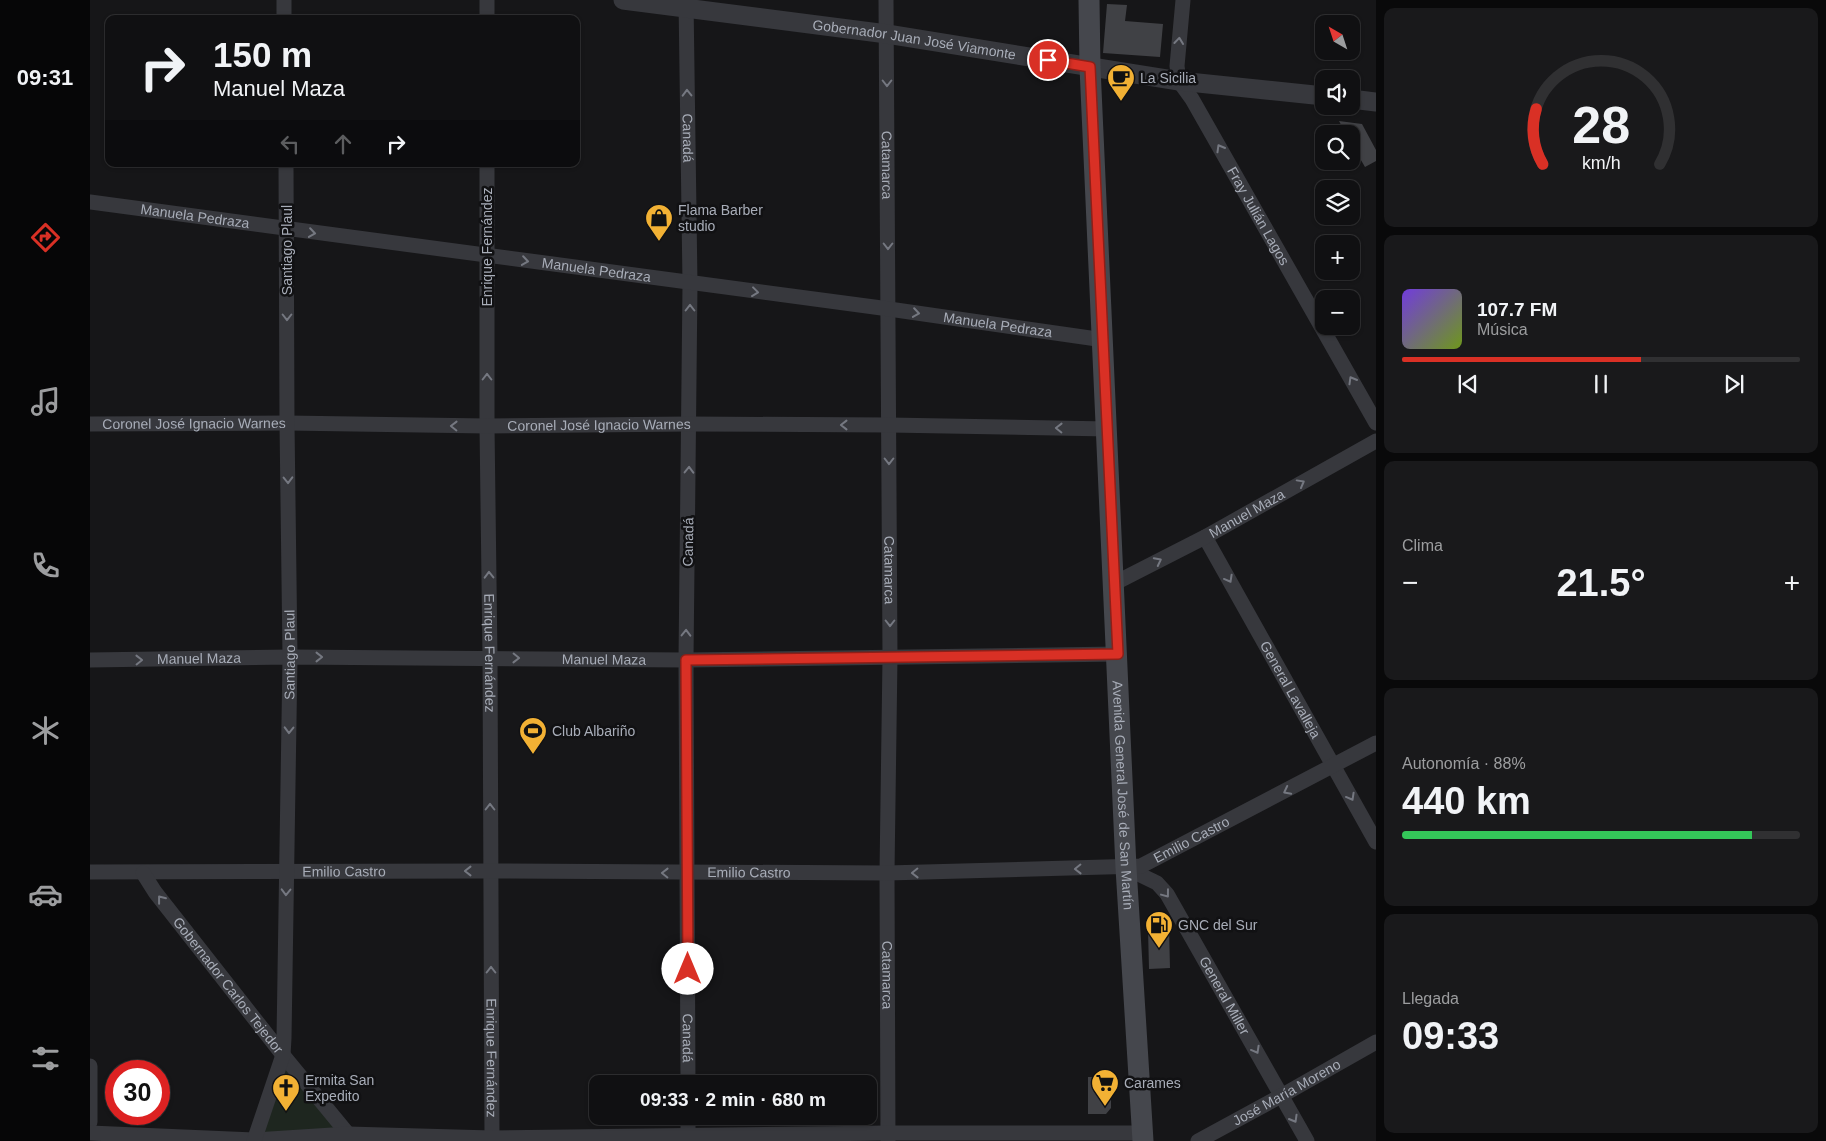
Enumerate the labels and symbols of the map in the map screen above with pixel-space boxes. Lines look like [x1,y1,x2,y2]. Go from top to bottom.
north arrow [1315,15,1360,60]
street label: Gobernador Juan José Viamonte [812,16,1017,63]
one-way arrow [1173,36,1184,44]
pin [1027,39,1069,81]
cafe icon: La Sicilia [1106,63,1136,102]
place label: La Sicilia [1140,70,1196,86]
one-way arrow [882,80,892,87]
one-way arrow [682,88,692,96]
street label: Canadá [680,113,696,163]
street label: Catamarca [879,131,895,200]
one-way arrow [1216,144,1226,153]
street label: Fray Julián Lagos [1224,164,1293,268]
street label: Enrique Fernández [479,187,495,307]
street label: Manuela Pedraza [140,201,251,231]
place label: Flama Barber studio [678,202,763,234]
shop icon: Flama Barber studio [644,203,674,242]
street label: Santiago Plaul [279,205,295,295]
one-way arrow [308,227,316,238]
one-way arrow [883,242,893,250]
one-way arrow [521,255,529,266]
street label: Manuela Pedraza [541,255,652,285]
one-way arrow [752,286,760,297]
one-way arrow [685,303,695,311]
one-way arrow [913,307,921,318]
street label: Manuela Pedraza [942,309,1053,340]
one-way arrow [282,314,292,322]
one-way arrow [482,373,492,381]
one-way arrow [1348,377,1358,386]
street label: Coronel José Ignacio Warnes [102,415,286,432]
street label: Coronel José Ignacio Warnes [507,416,691,434]
one-way arrow [840,420,848,430]
one-way arrow [450,421,458,431]
one-way arrow [1055,423,1063,434]
one-way arrow [884,457,894,465]
one-way arrow [684,466,694,474]
one-way arrow [283,476,293,484]
one-way arrow [1295,479,1304,489]
street label: Manuel Maza [1206,486,1288,541]
street label: Canadá [680,517,696,567]
street label: Catamarca [881,536,898,605]
one-way arrow [1153,556,1162,567]
one-way arrow [484,571,494,578]
one-way arrow [1222,574,1232,583]
street label: Enrique Fernández [481,593,498,713]
street label: Santiago Plaul [281,610,298,700]
one-way arrow [885,620,895,627]
one-way arrow [681,628,692,636]
street label: General Lavalleja [1257,638,1324,741]
street label: Manuel Maza [157,650,241,667]
street label: Manuel Maza [562,651,646,668]
one-way arrow [315,652,323,662]
one-way arrow [512,653,520,664]
one-way arrow [135,654,143,665]
street label: Avenida General José de San Martín [1110,680,1137,910]
sports icon: Club Albariño [518,716,548,755]
place label: Club Albariño [552,723,635,739]
one-way arrow [284,726,294,734]
one-way arrow [1283,785,1292,795]
one-way arrow [1345,792,1355,801]
one-way arrow [485,803,495,811]
street label: Emilio Castro [1151,813,1232,866]
street label: Emilio Castro [302,863,386,879]
street label: Emilio Castro [707,864,791,881]
one-way arrow [1073,864,1081,874]
one-way arrow [463,866,471,876]
one-way arrow [661,868,668,878]
one-way arrow [911,868,918,878]
one-way arrow [1160,888,1169,898]
one-way arrow [281,889,291,897]
one-way arrow [157,896,166,905]
fuel station icon: GNC del Sur [1144,910,1174,949]
street label: Gobernador Carlos Tejedor [170,914,287,1057]
place label: GNC del Sur [1178,917,1258,933]
street label: Catamarca [879,941,896,1009]
position arrow [661,942,713,994]
street label: General Miller [1196,954,1253,1038]
one-way arrow [486,966,496,974]
street label: Enrique Fernández [483,998,500,1118]
street label: Canadá [680,1013,696,1063]
one-way arrow [1249,1045,1259,1054]
street label: José María Moreno [1230,1056,1343,1129]
speed limit sign: 30 [105,1060,170,1125]
supermarket icon: Carames [1090,1068,1120,1107]
place label: Ermita San Expedito [305,1072,374,1104]
church icon: Ermita San Expedito [271,1073,301,1112]
place label: Carames [1124,1075,1181,1091]
one-way arrow [1288,1113,1298,1122]

